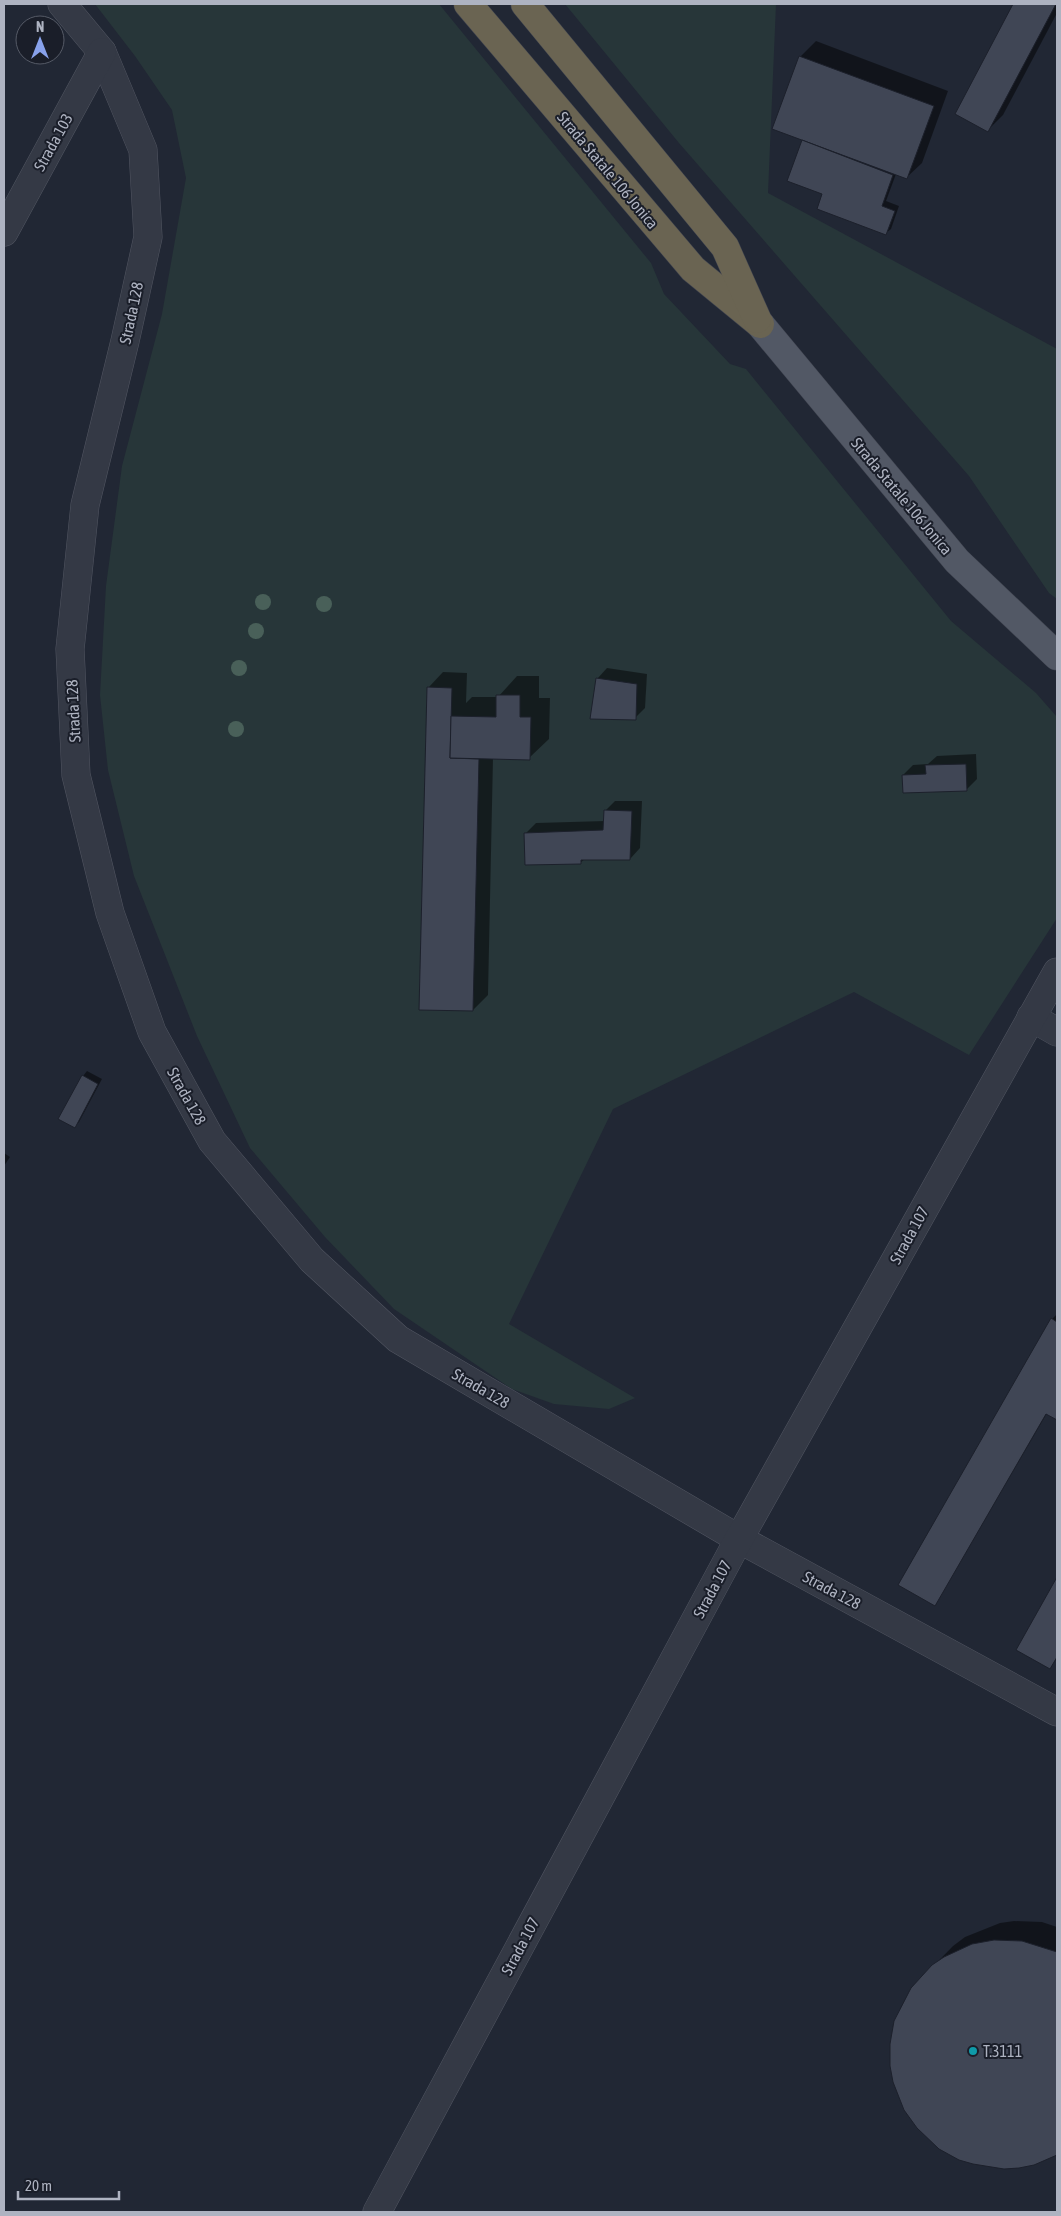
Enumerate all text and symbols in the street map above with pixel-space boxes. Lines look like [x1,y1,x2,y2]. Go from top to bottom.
north arrow [15,15,65,65]
text: N [36,19,44,35]
street label: Strada Statale 106 Jonica [554,108,662,232]
street label: Strada 103 [30,110,76,174]
street label: Strada 128 [116,280,146,346]
street label: Strada Statale 106 Jonica [848,434,956,558]
street label: Strada 128 [62,679,84,743]
street label: Strada 128 [164,1064,210,1128]
street label: Strada 107 [886,1203,932,1267]
street label: Strada 128 [449,1364,513,1412]
street label: Strada 107 [689,1557,735,1621]
street label: Strada 128 [800,1567,864,1613]
street label: Strada 107 [497,1914,543,1978]
place label: T.3111 [983,2042,1022,2060]
marker: T.3111 [967,2045,979,2057]
scale bar [18,2168,119,2200]
text: 20 m [25,2177,52,2194]

